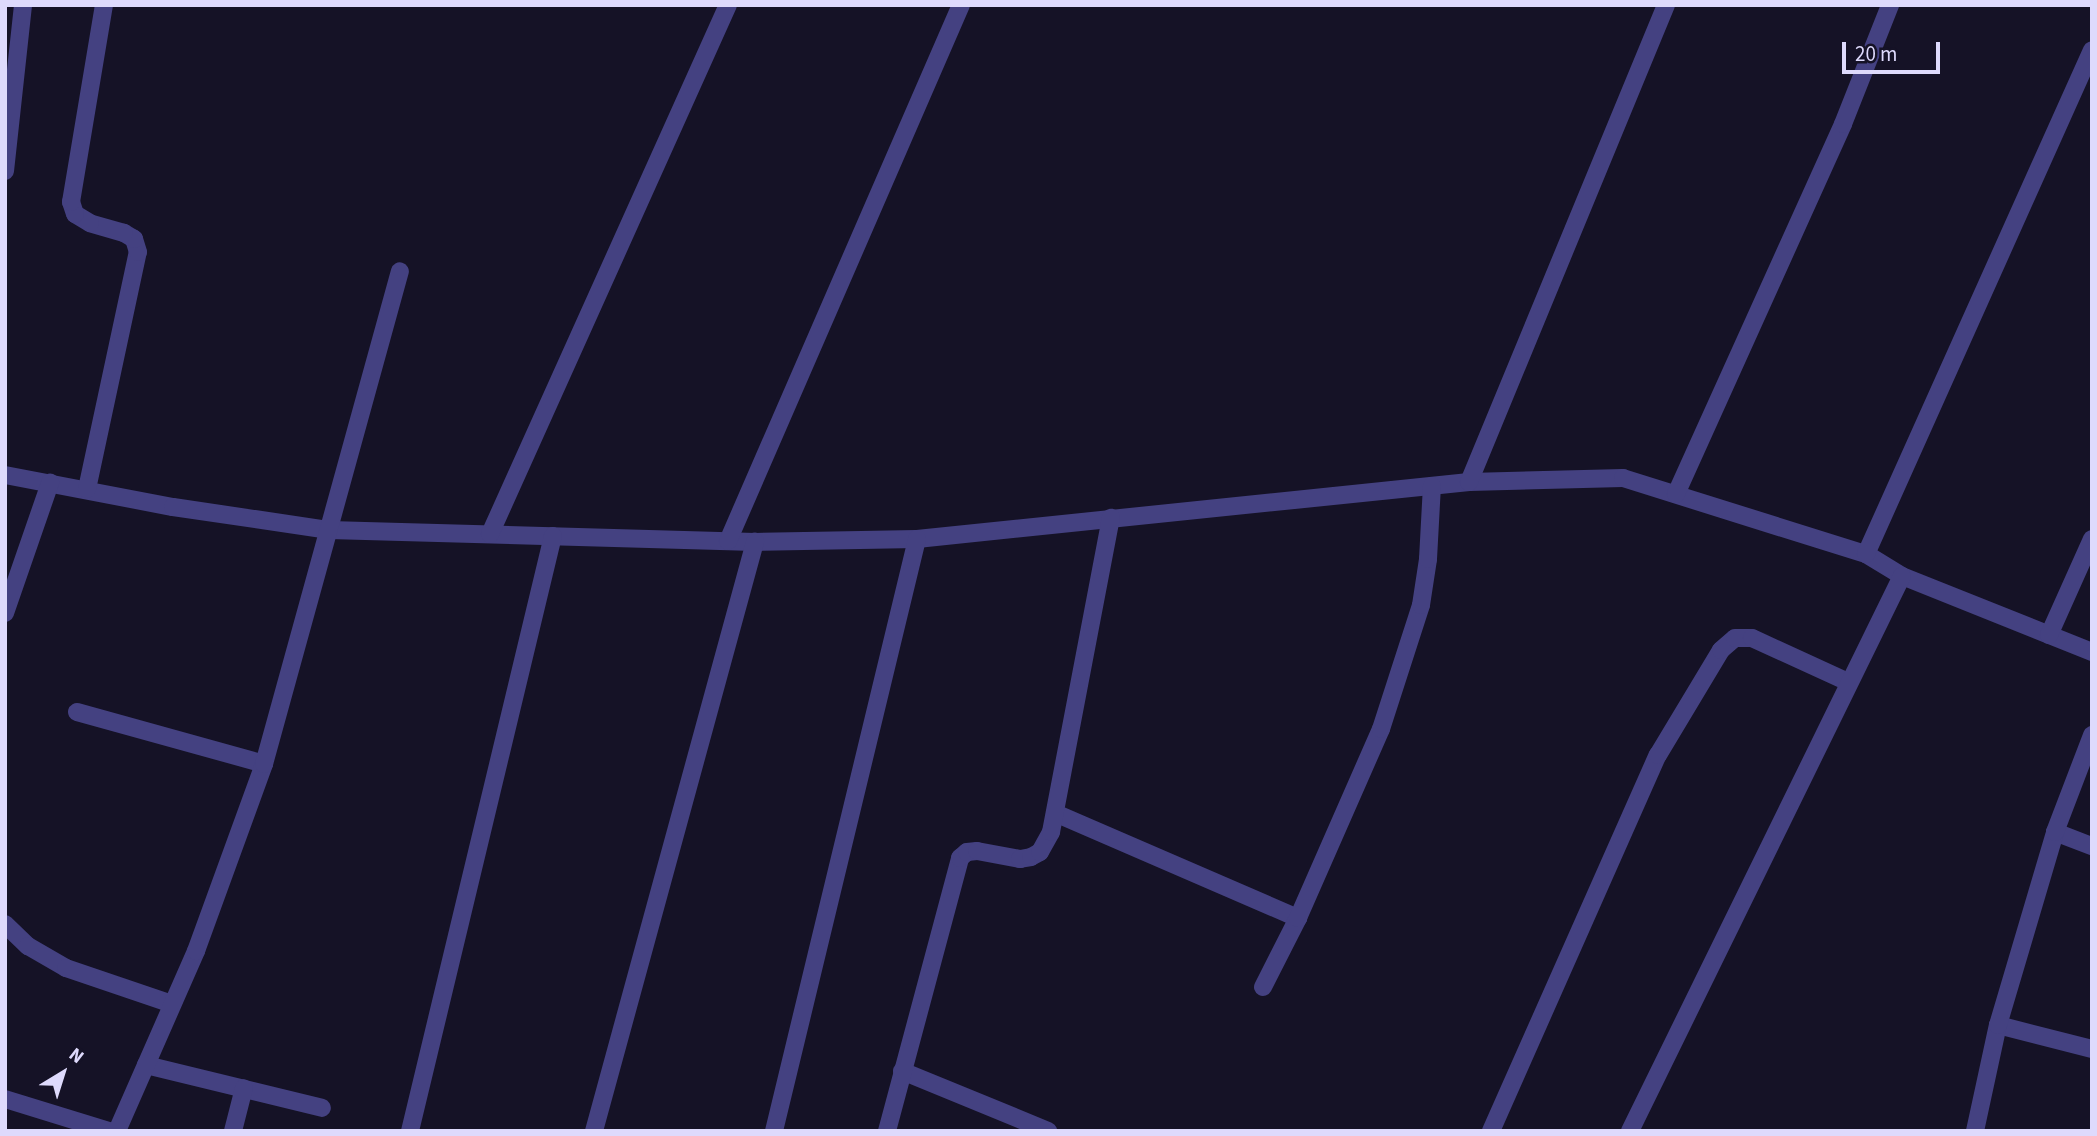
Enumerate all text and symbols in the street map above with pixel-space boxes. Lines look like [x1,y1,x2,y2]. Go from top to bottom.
scale bar [1845,28,1943,72]
text: 20 m [1855,39,1897,69]
north arrow [28,1038,98,1108]
text: N [63,1042,90,1071]

